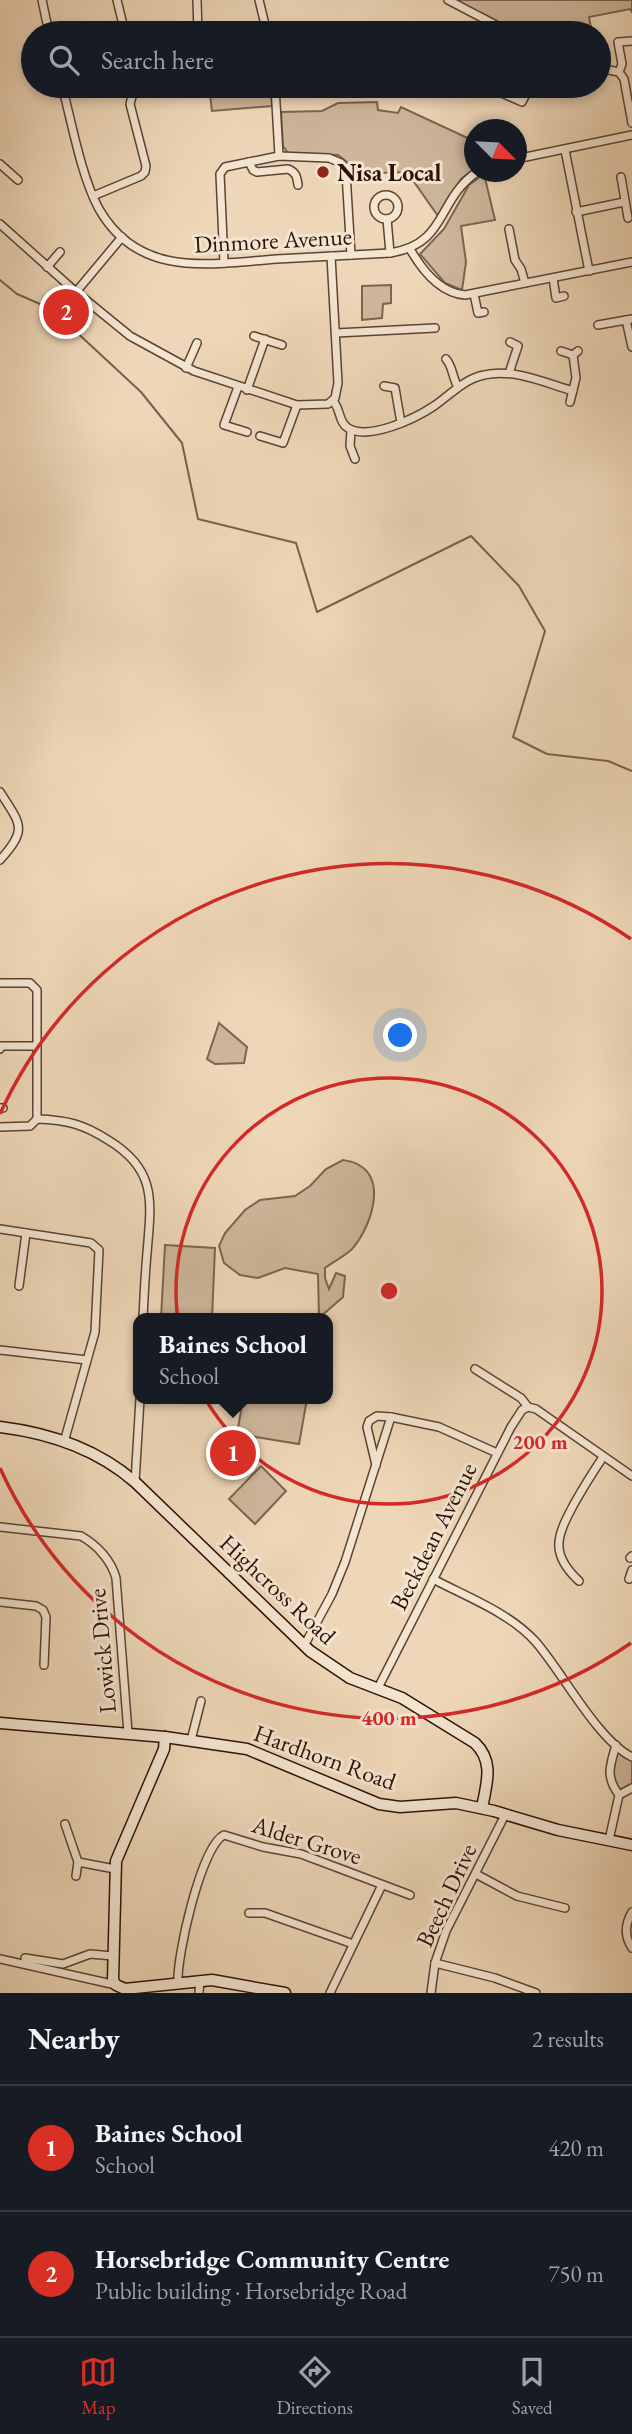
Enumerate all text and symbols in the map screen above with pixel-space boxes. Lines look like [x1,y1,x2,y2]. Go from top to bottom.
search box [21,21,611,98]
icon: search [45,41,83,79]
text: Search here [101,43,214,77]
north arrow [464,119,527,182]
place label: Nisa Local [337,157,441,188]
marker: Nisa Local [315,164,331,180]
street label: Dinmore Avenue [193,220,353,260]
pin: 2 [43,286,89,338]
your location [383,1018,417,1052]
centre of rings [377,1279,401,1303]
popup [133,1313,333,1404]
text: Baines School [159,1327,307,1361]
text: School [159,1361,219,1391]
pin: 1 [210,1427,256,1479]
text: 200 m [512,1428,568,1455]
street label: Beckdean Avenue [382,1457,484,1615]
street label: Highcross Road [213,1527,343,1651]
street label: Lowick Drive [81,1587,123,1715]
text: 400 m [361,1704,417,1731]
street label: Hardhorn Road [250,1717,401,1797]
street label: Alder Grove [247,1808,366,1871]
street label: Beech Drive [409,1838,483,1952]
text: Nearby [28,2019,120,2058]
text: 2 results [532,2024,604,2054]
text: Baines School [95,2116,243,2150]
text: 1 [45,2133,57,2163]
text: 420 m [548,2133,604,2163]
text: School [95,2150,155,2180]
text: Horsebridge Community Centre [95,2242,449,2276]
text: 2 [45,2259,57,2289]
text: 750 m [548,2259,604,2289]
text: Public building · Horsebridge Road [95,2276,407,2306]
tab: Map [79,2353,117,2420]
tab: Directions [276,2353,353,2420]
tab: Saved [512,2353,553,2420]

